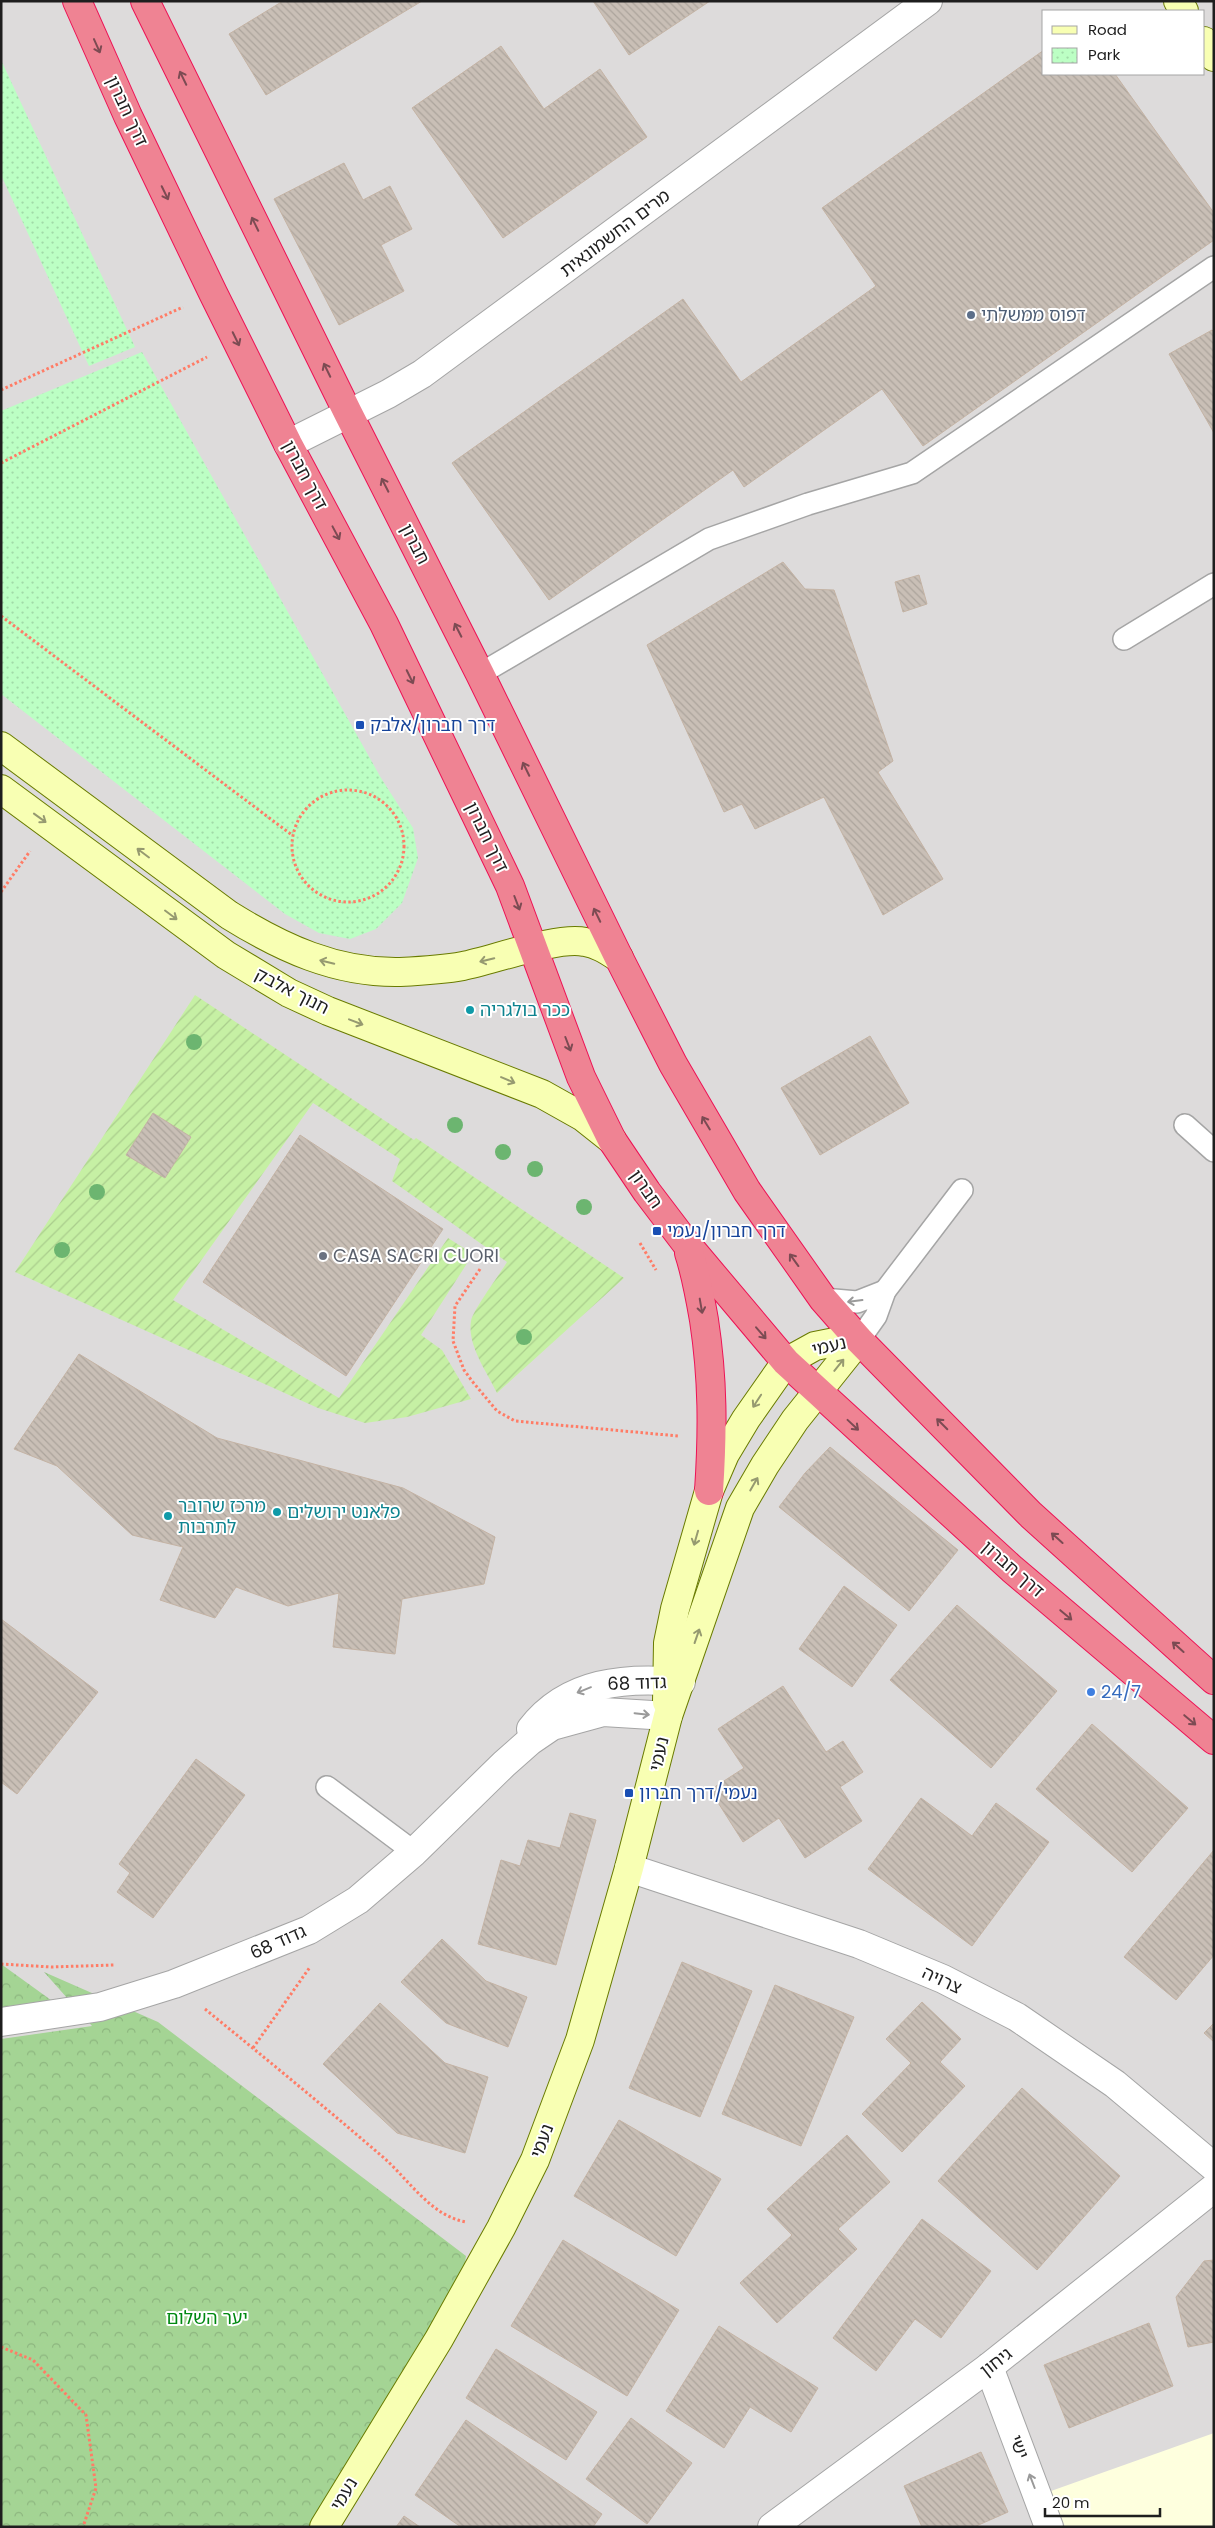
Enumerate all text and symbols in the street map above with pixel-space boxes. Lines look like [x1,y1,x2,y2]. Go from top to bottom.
legend [1042,10,1205,75]
text: Road [1088,19,1127,40]
one-way arrow [92,38,102,53]
text: Park [1088,44,1120,65]
street label: דרך חברון [100,71,155,150]
one-way arrow [178,71,188,86]
street label: מרים החשמונאית [554,183,675,282]
one-way arrow [161,185,170,200]
one-way arrow [250,217,259,232]
place label: דפוס ממשלתי [981,302,1086,327]
marker: דפוס ממשלתי [965,309,977,321]
one-way arrow [232,331,241,346]
one-way arrow [322,363,331,378]
street label: דרך חברון [277,436,334,514]
one-way arrow [380,478,390,493]
street label: חברון [395,519,436,568]
one-way arrow [331,525,341,540]
one-way arrow [453,623,463,638]
one-way arrow [406,669,415,684]
place label: דרך חברון/אלבק [370,712,496,737]
marker: דרך חברון/אלבק [354,719,366,731]
one-way arrow [521,761,531,776]
street label: דרך חברון [460,797,515,876]
one-way arrow [33,813,47,823]
one-way arrow [137,847,150,858]
one-way arrow [513,895,522,910]
one-way arrow [592,907,602,922]
one-way arrow [164,909,177,920]
one-way arrow [480,956,496,965]
one-way arrow [319,957,335,966]
street label: חנוך אלבק [251,961,334,1020]
place label: ככר בולגריה [480,997,570,1022]
marker: ככר בולגריה [464,1004,476,1016]
one-way arrow [348,1017,363,1027]
one-way arrow [564,1035,573,1051]
one-way arrow [500,1076,515,1085]
one-way arrow [701,1117,711,1131]
street label: חברון [624,1164,669,1213]
place label: דרך חברון/נעמי [667,1218,786,1243]
marker: דרך חברון/נעמי [651,1225,663,1237]
place label: CASA SACRI CUORI [333,1243,499,1268]
marker: CASA SACRI CUORI [317,1250,329,1262]
one-way arrow [789,1253,799,1267]
one-way arrow [847,1296,863,1306]
one-way arrow [697,1298,707,1314]
one-way arrow [755,1327,767,1340]
street label: נעמי [809,1329,849,1362]
one-way arrow [833,1359,844,1372]
one-way arrow [752,1394,762,1408]
one-way arrow [936,1418,948,1430]
one-way arrow [847,1419,860,1431]
one-way arrow [749,1477,759,1492]
place label: מרכז שרובר לתרבות [178,1493,266,1539]
place label: פלאנט ירושלים [287,1499,401,1524]
marker: פלאנט ירושלים [271,1506,283,1518]
marker: מרכז שרובר לתרבות [162,1510,174,1522]
one-way arrow [690,1530,700,1546]
one-way arrow [1051,1532,1064,1544]
street label: דרך חברון [977,1534,1050,1603]
one-way arrow [1059,1609,1072,1620]
one-way arrow [693,1629,702,1644]
one-way arrow [1171,1641,1184,1653]
street label: גדוד 68 [607,1669,667,1696]
place label: 24/7 [1101,1679,1141,1704]
one-way arrow [576,1686,592,1695]
marker: 24/7 [1085,1686,1097,1698]
one-way arrow [633,1709,649,1718]
one-way arrow [1183,1714,1196,1725]
street label: נעמי [642,1734,675,1774]
place label: נעמי/דרך חברון [639,1780,758,1805]
marker: נעמי/דרך חברון [623,1787,635,1799]
street label: גדוד 68 [246,1918,310,1965]
street label: צרויה [918,1960,966,2000]
street label: נעמי [524,2120,559,2161]
park label: יער השלום [166,2305,248,2330]
street label: גיחון [974,2341,1017,2382]
street label: ישי [1004,2431,1035,2462]
street label: נעמי [324,2472,363,2515]
one-way arrow [1027,2474,1036,2489]
scale bar [1045,2486,1160,2518]
text: 20 m [1052,2492,1090,2513]

